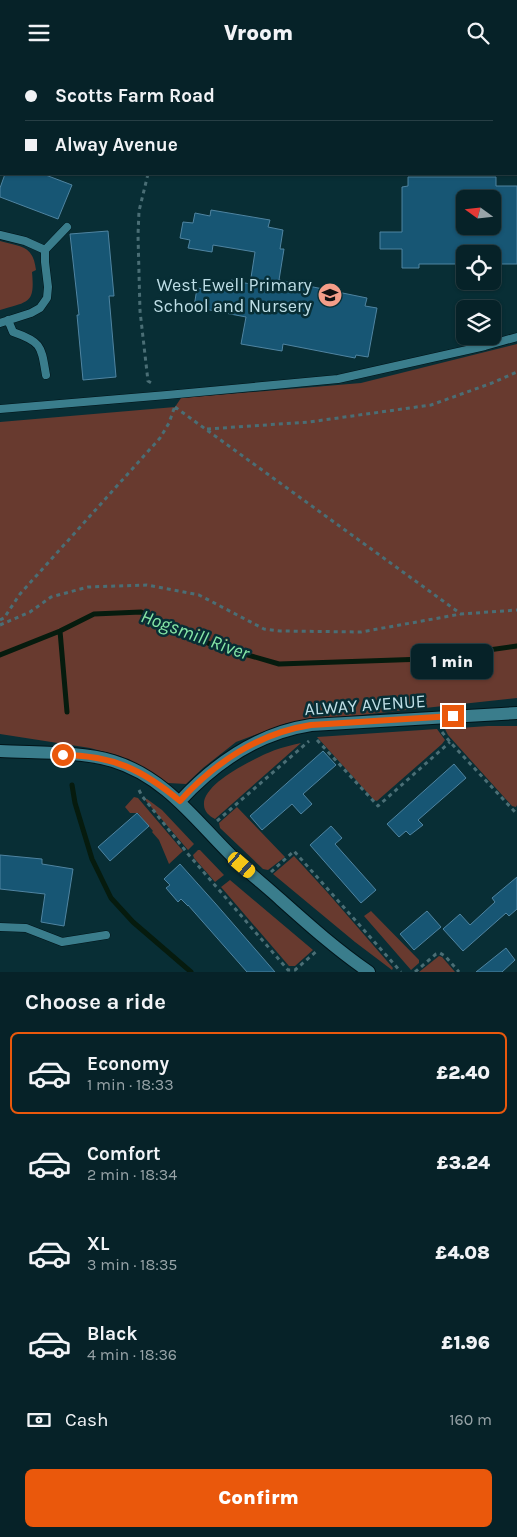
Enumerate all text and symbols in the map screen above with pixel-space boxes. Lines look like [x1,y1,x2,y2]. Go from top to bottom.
icon: menu [25,19,53,47]
icon: search [464,19,492,47]
text: Vroom [224,20,293,46]
text: Scotts Farm Road [55,85,215,107]
text: Alway Avenue [55,134,178,156]
north arrow [456,190,501,235]
map controls [456,190,501,345]
button: locate [456,245,501,290]
place label: West Ewell Primary School and Nursery [153,274,313,317]
school or university icon: West Ewell Primary School and Nursery [317,282,343,308]
button: layers [456,300,501,345]
water label: Hogsmill River [138,605,254,665]
callout: 1 min [412,643,494,679]
text: 1 min [431,652,473,671]
street label: ALWAY AVENUE [303,690,427,720]
route end [442,705,464,727]
route start [52,744,74,766]
car [225,849,258,881]
text: Choose a ride [25,989,166,1015]
icon: car [27,1051,72,1096]
text: Economy [87,1053,169,1075]
text: £2.40 [436,1062,490,1084]
text: 1 min · 18:33 [87,1075,174,1094]
icon: car [27,1141,72,1186]
text: Comfort [87,1143,161,1165]
text: £3.24 [437,1152,490,1174]
text: 2 min · 18:34 [87,1165,177,1184]
icon: car [27,1231,72,1276]
text: XL [87,1233,109,1255]
text: £4.08 [435,1242,490,1264]
text: 3 min · 18:35 [87,1255,177,1274]
icon: car [27,1321,72,1366]
text: Black [87,1323,138,1345]
text: £1.96 [441,1332,490,1354]
text: 4 min · 18:36 [87,1345,177,1364]
icon: cash [25,1406,53,1434]
text: Cash [65,1409,109,1431]
text: 160 m [449,1410,492,1429]
button: Confirm [25,1469,492,1527]

